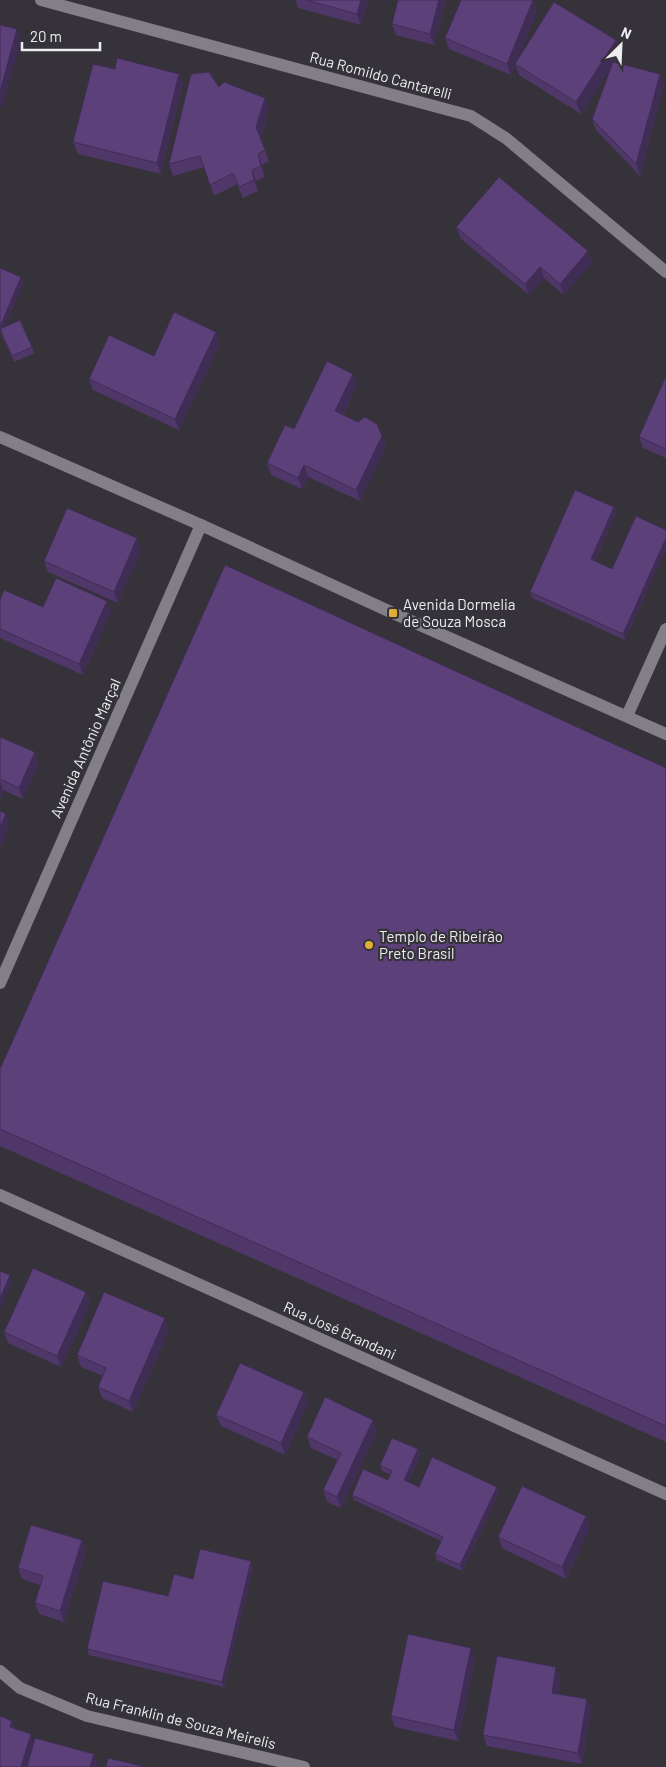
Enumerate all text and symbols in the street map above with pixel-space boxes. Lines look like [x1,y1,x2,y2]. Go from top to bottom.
scale bar [22,20,100,52]
north arrow [596,20,646,70]
text: N [619,23,634,42]
text: 20 m [30,27,62,45]
street label: Rua Romildo Cantarelli [308,47,454,103]
place label: Avenida Dormelia de Souza Mosca [403,595,515,630]
marker: Avenida Dormelia de Souza Mosca [387,607,399,619]
street label: Avenida Antônio Marçal [46,676,124,820]
place label: Templo de Ribeirão Preto Brasil [379,927,503,962]
marker: Templo de Ribeirão Preto Brasil [363,939,375,951]
street label: Rua José Brandani [281,1297,399,1363]
street label: Rua Franklin de Souza Meirelis [84,1688,278,1752]

